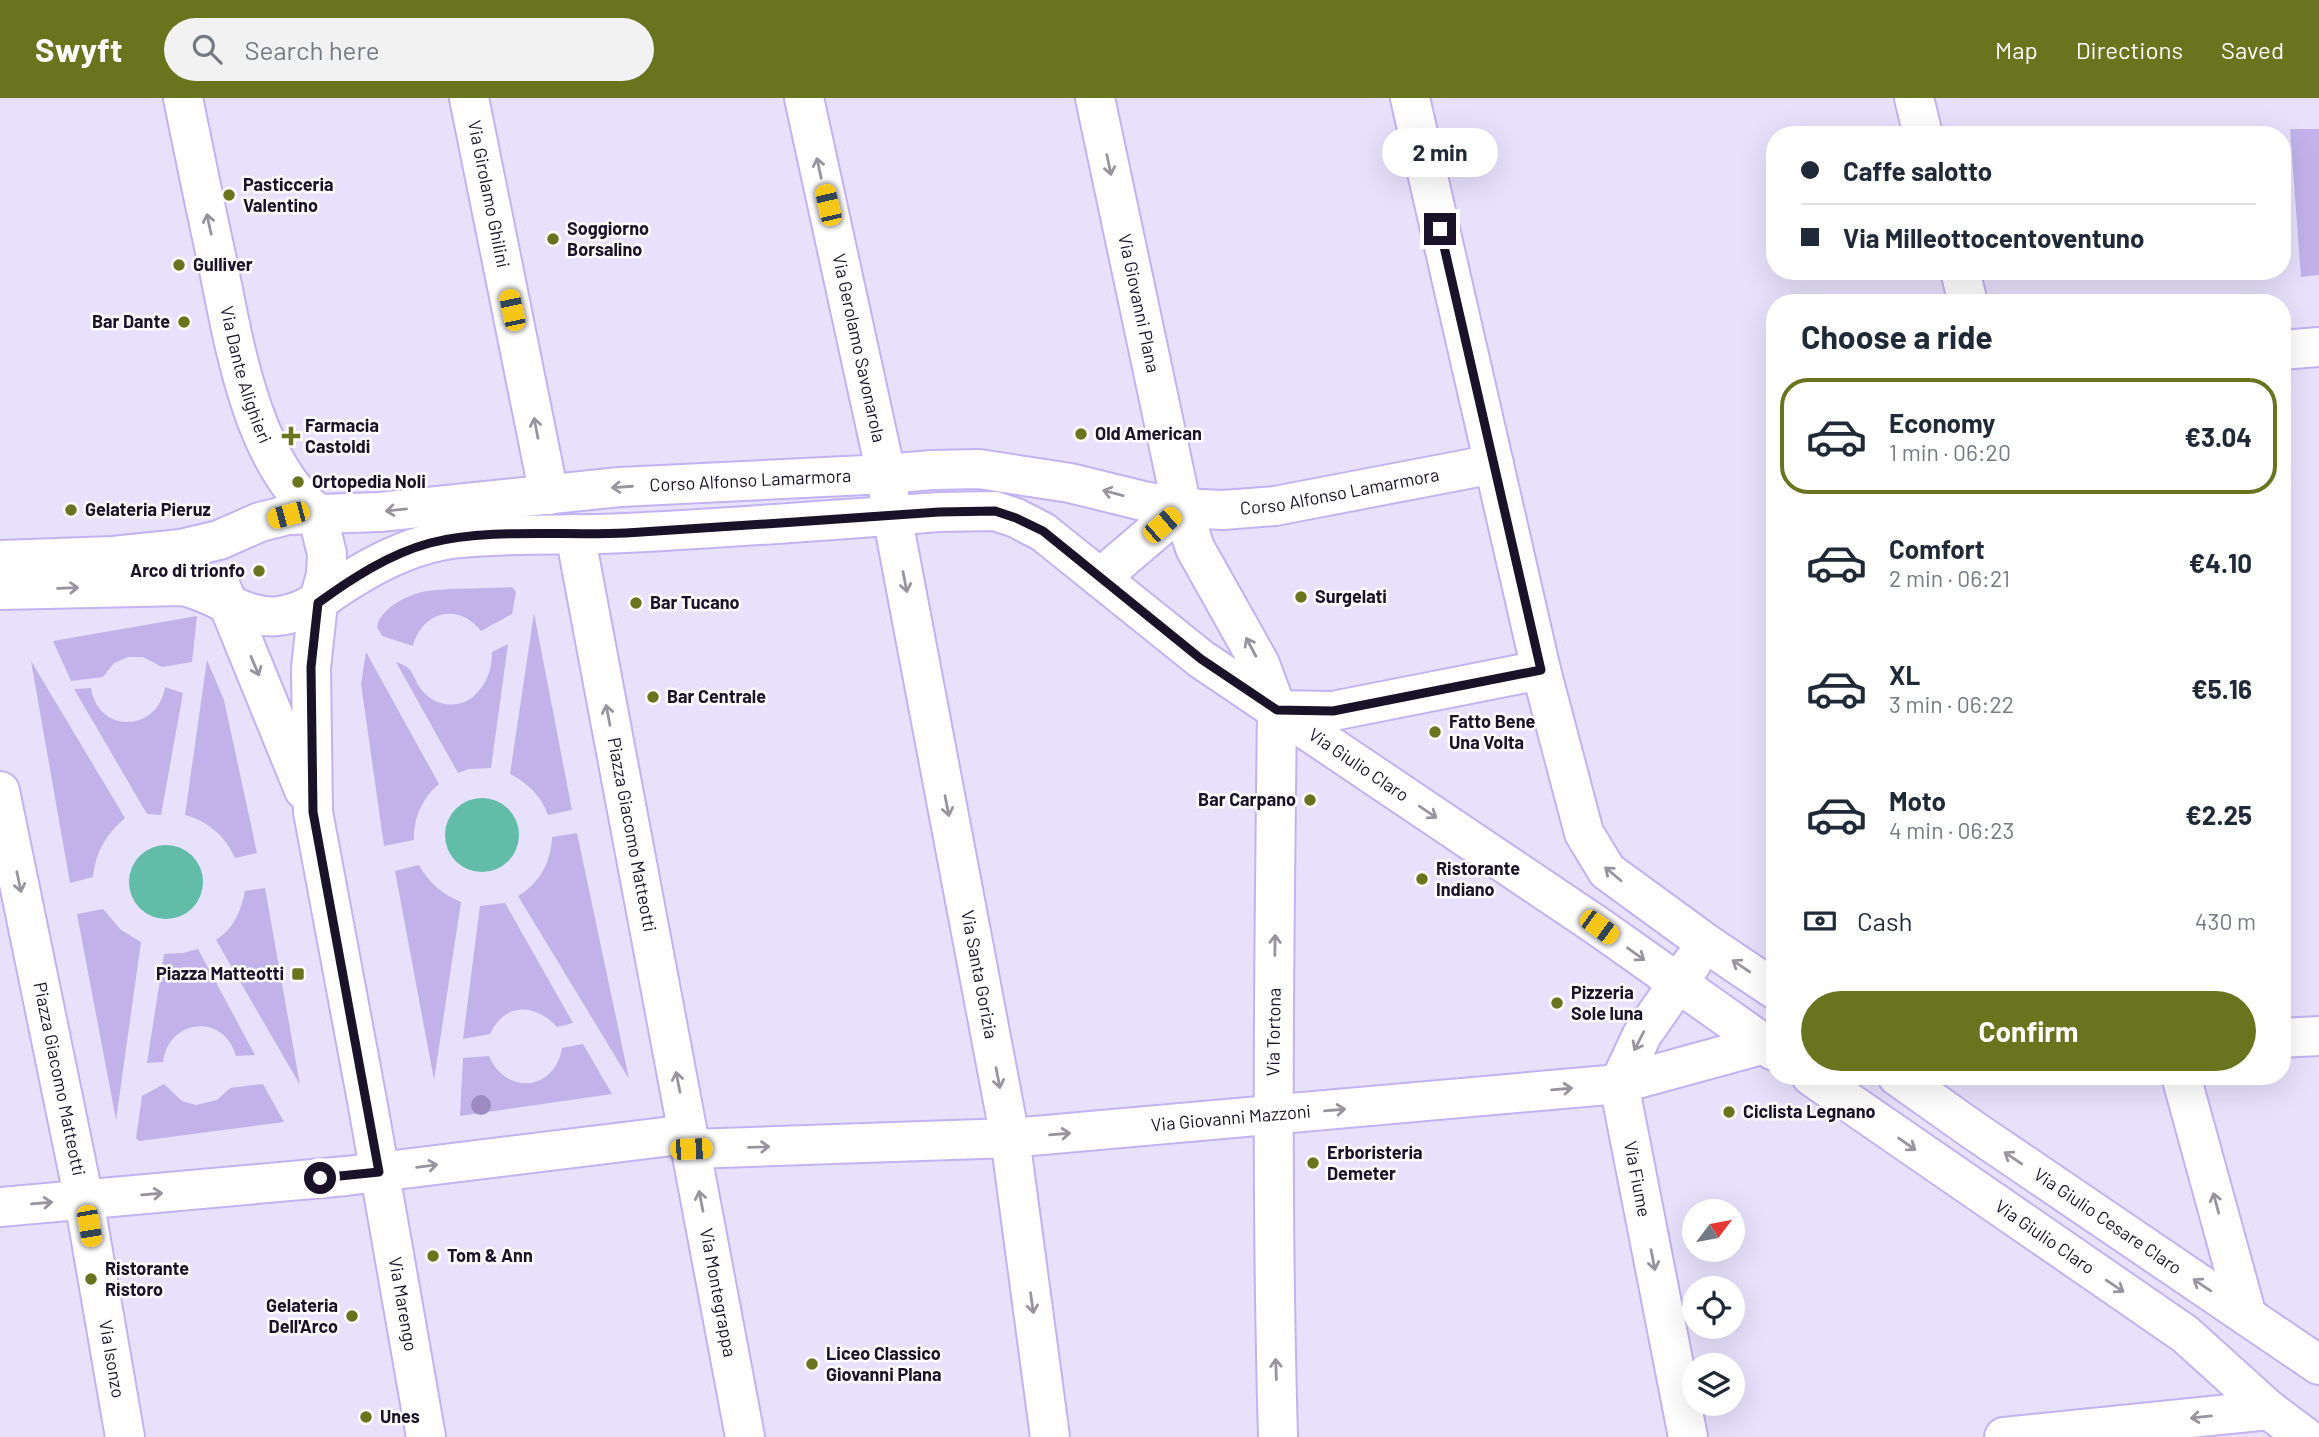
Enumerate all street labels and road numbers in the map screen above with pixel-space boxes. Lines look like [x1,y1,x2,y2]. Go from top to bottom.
street label: Via Girolamo Ghilini [464,118,515,269]
street label: Via Giovanni Plana [1114,232,1165,375]
street label: Via Gerolamo Savonarola [828,251,891,444]
street label: Via Dante Alighieri [216,304,277,447]
street label: Corso Alfonso Lamarmora [1239,463,1441,519]
street label: Corso Alfonso Lamarmora [649,464,852,496]
street label: Via Giulio Claro [1305,723,1413,806]
street label: Piazza Giacomo Matteotti [604,736,662,934]
street label: Via Santa Gorizia [957,908,1003,1041]
street label: Piazza Giacomo Matteotti [29,980,91,1178]
street label: Via Tortona [1261,988,1285,1076]
street label: Via Giovanni Mazzoni [1150,1099,1312,1135]
street label: Via Fiume [1620,1139,1656,1219]
street label: Via Giulio Cesare Claro [2030,1163,2186,1279]
street label: Via Giulio Claro [1991,1194,2099,1278]
street label: Via Montegrappa [696,1226,742,1359]
street label: Via Marengo [385,1255,423,1353]
street label: Via Isonzo [95,1318,130,1400]

